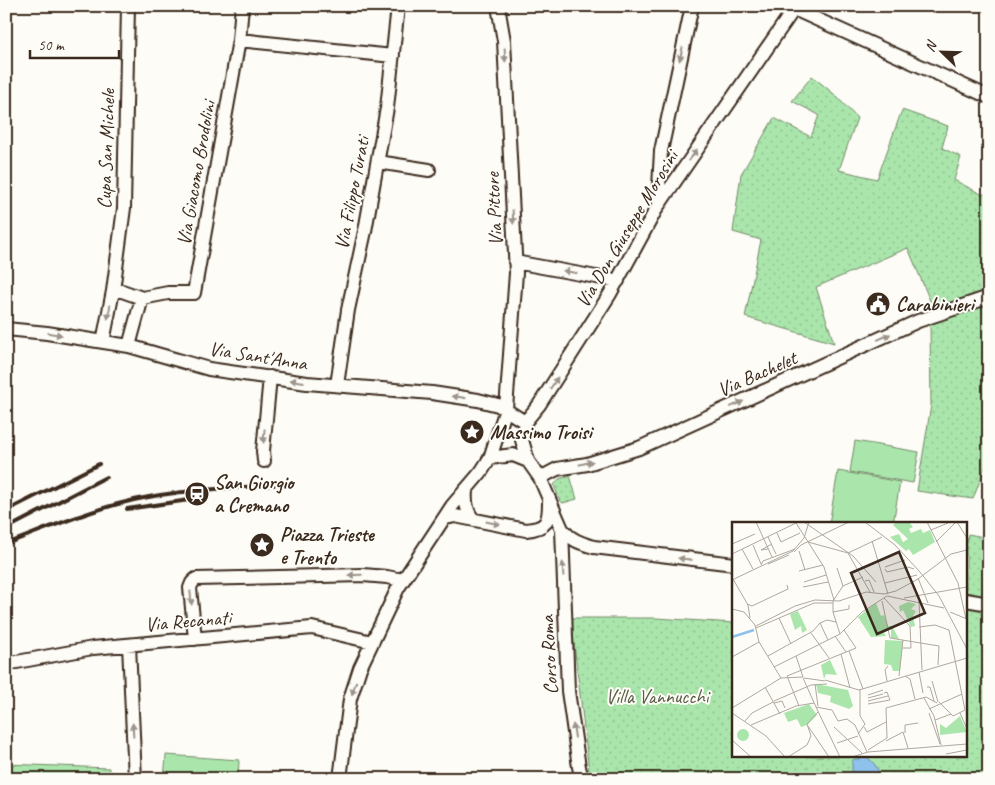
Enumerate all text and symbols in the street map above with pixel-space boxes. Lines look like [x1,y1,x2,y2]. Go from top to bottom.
scale bar [30,28,119,60]
north arrow [918,28,968,78]
text: 50 m [38,36,65,55]
text: N [921,38,941,54]
one-way arrow [677,46,685,61]
one-way arrow [501,47,509,63]
street label: Cupa San Michele [91,87,121,209]
street label: Via Giacomo Brodolini [171,96,221,247]
street label: Via Filippo Turati [329,132,376,252]
street label: Via Don Giuseppe Morosini [570,144,685,312]
one-way arrow [688,148,698,162]
street label: Via Pittore [480,170,508,246]
one-way arrow [510,209,518,225]
one-way arrow [562,268,578,276]
public building icon: Carabinieri [865,291,891,317]
place label: Carabinieri [896,292,977,317]
one-way arrow [104,304,112,320]
one-way arrow [47,331,63,339]
one-way arrow [877,332,892,341]
street label: Via Sant'Anna [207,336,310,376]
street label: Via Bachelet [714,345,803,403]
one-way arrow [549,376,558,389]
one-way arrow [289,377,305,385]
one-way arrow [450,393,466,401]
one-way arrow [730,400,744,408]
place icon: Massimo Troisi [459,419,485,445]
place label: Massimo Troisi [490,420,595,445]
one-way arrow [260,429,268,445]
one-way arrow [578,459,593,467]
place label: San Giorgio a Cremano [214,470,295,518]
station icon: San Giorgio a Cremano [184,481,210,507]
one-way arrow [486,519,501,527]
place label: Piazza Trieste e Trento [280,522,375,570]
inset map [732,522,968,758]
place icon: Piazza Trieste e Trento [249,532,275,558]
one-way arrow [677,555,693,563]
one-way arrow [558,560,566,576]
one-way arrow [346,572,362,580]
one-way arrow [187,590,195,606]
street label: Via Recanati [144,605,234,637]
street label: Corso Roma [534,613,564,695]
one-way arrow [350,680,357,695]
park label: Villa Vannucchi [605,684,711,709]
one-way arrow [129,722,137,738]
one-way arrow [570,722,578,738]

